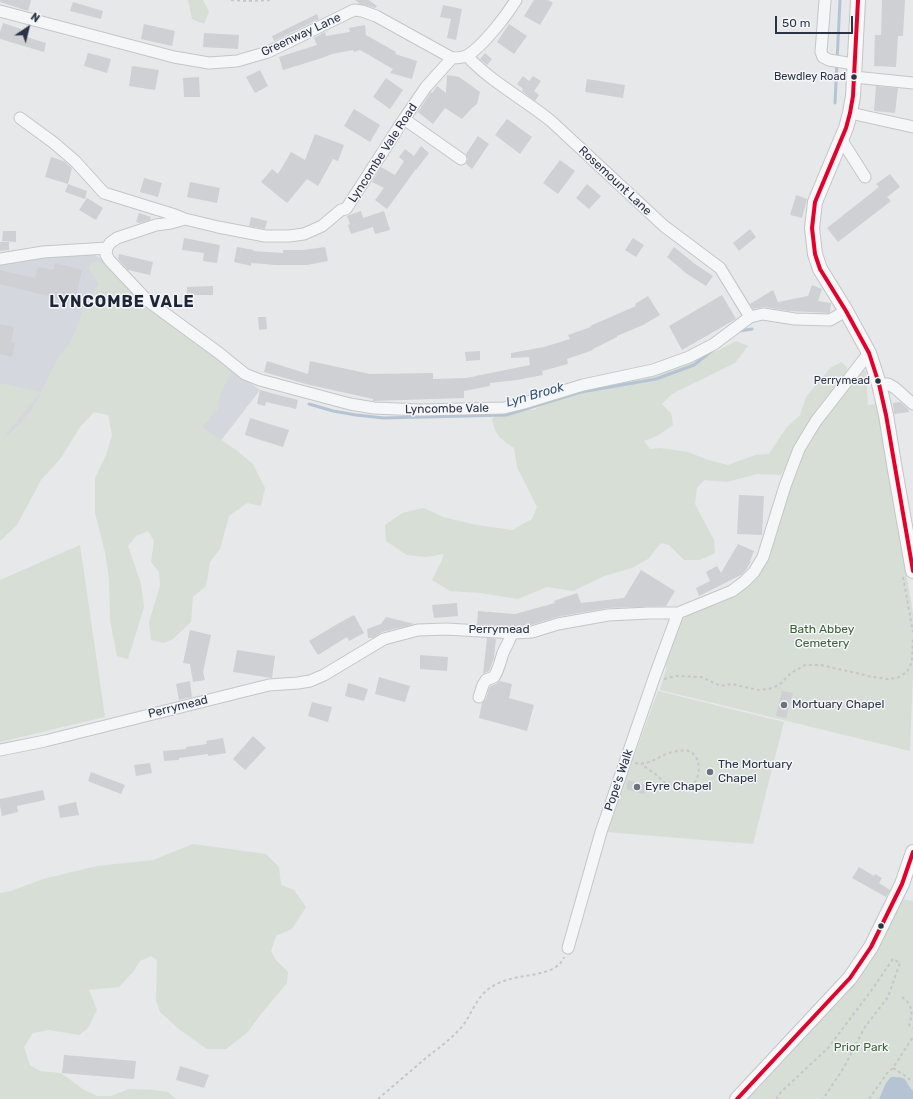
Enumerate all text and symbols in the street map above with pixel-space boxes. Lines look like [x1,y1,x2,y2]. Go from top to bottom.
north arrow [8,8,48,48]
scale bar [777,8,855,34]
text: N [28,10,42,25]
street label: Greenway Lane [259,10,343,60]
text: 50 m [782,16,810,30]
place label: Bewdley Road [774,70,846,84]
marker: Bewdley Road [849,72,859,82]
street label: Lyncombe Vale Road [346,101,420,205]
street label: Rosemount Lane [576,144,654,218]
district label: LYNCOMBE VALE [49,292,195,312]
place label: Perrymead [814,374,870,388]
marker: Perrymead [873,376,883,386]
water label: Lyn Brook [504,379,566,411]
street label: Lyncombe Vale [405,401,489,417]
street label: Perrymead [468,623,530,637]
park label: Bath Abbey Cemetery [790,623,854,651]
street label: Perrymead [147,693,209,721]
place label: Mortuary Chapel [792,698,884,712]
marker: Mortuary Chapel [779,700,789,710]
street label: Pope's Walk [602,747,636,813]
place label: The Mortuary Chapel [718,758,792,786]
marker: The Mortuary Chapel [705,767,715,777]
place label: Eyre Chapel [645,780,712,794]
marker: Eyre Chapel [632,782,642,792]
unlabelled marker [876,921,886,931]
park label: Prior Park [834,1041,888,1055]

